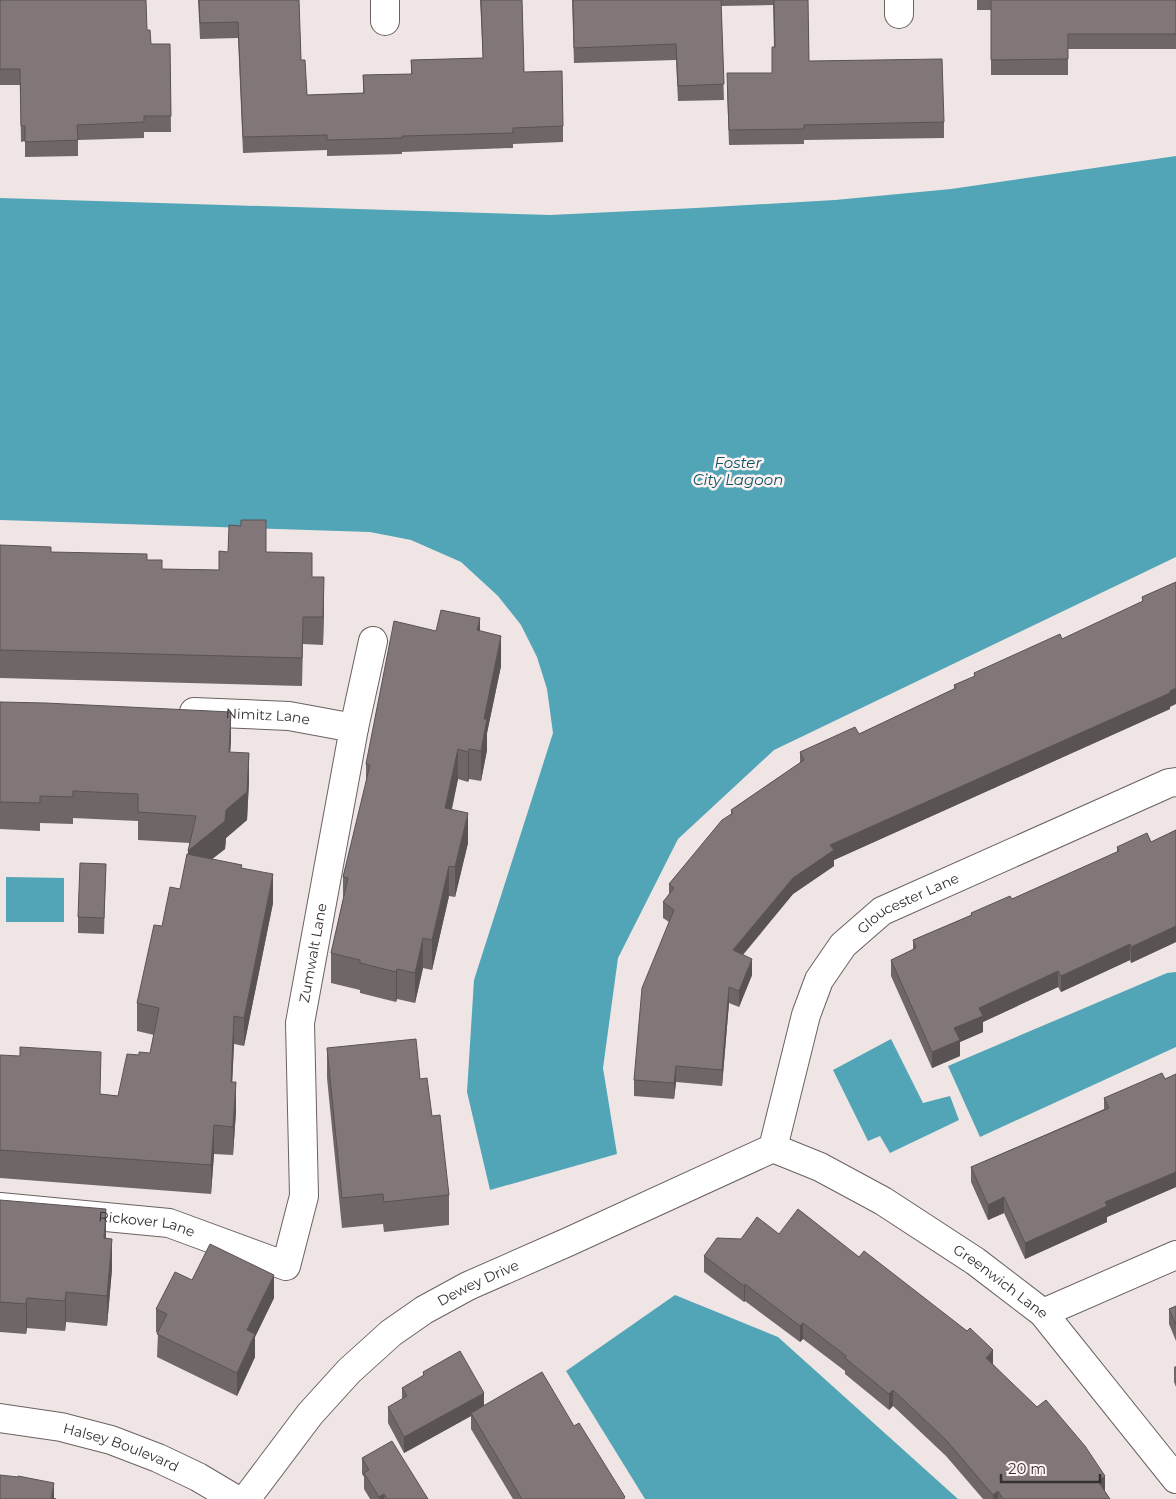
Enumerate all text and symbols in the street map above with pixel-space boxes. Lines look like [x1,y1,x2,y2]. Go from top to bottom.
water label: Foster City Lagoon [693,453,783,489]
street label: Nimitz Lane [225,704,312,729]
street label: Gloucester Lane [853,869,962,938]
street label: Zumwalt Lane [295,902,331,1004]
street label: Rickover Lane [98,1207,198,1241]
street label: Greenwich Lane [950,1240,1053,1322]
street label: Dewey Drive [434,1256,522,1310]
street label: Halsey Boulevard [61,1419,182,1476]
scale bar [1001,1452,1100,1484]
text: 20 m [1008,1459,1046,1478]

